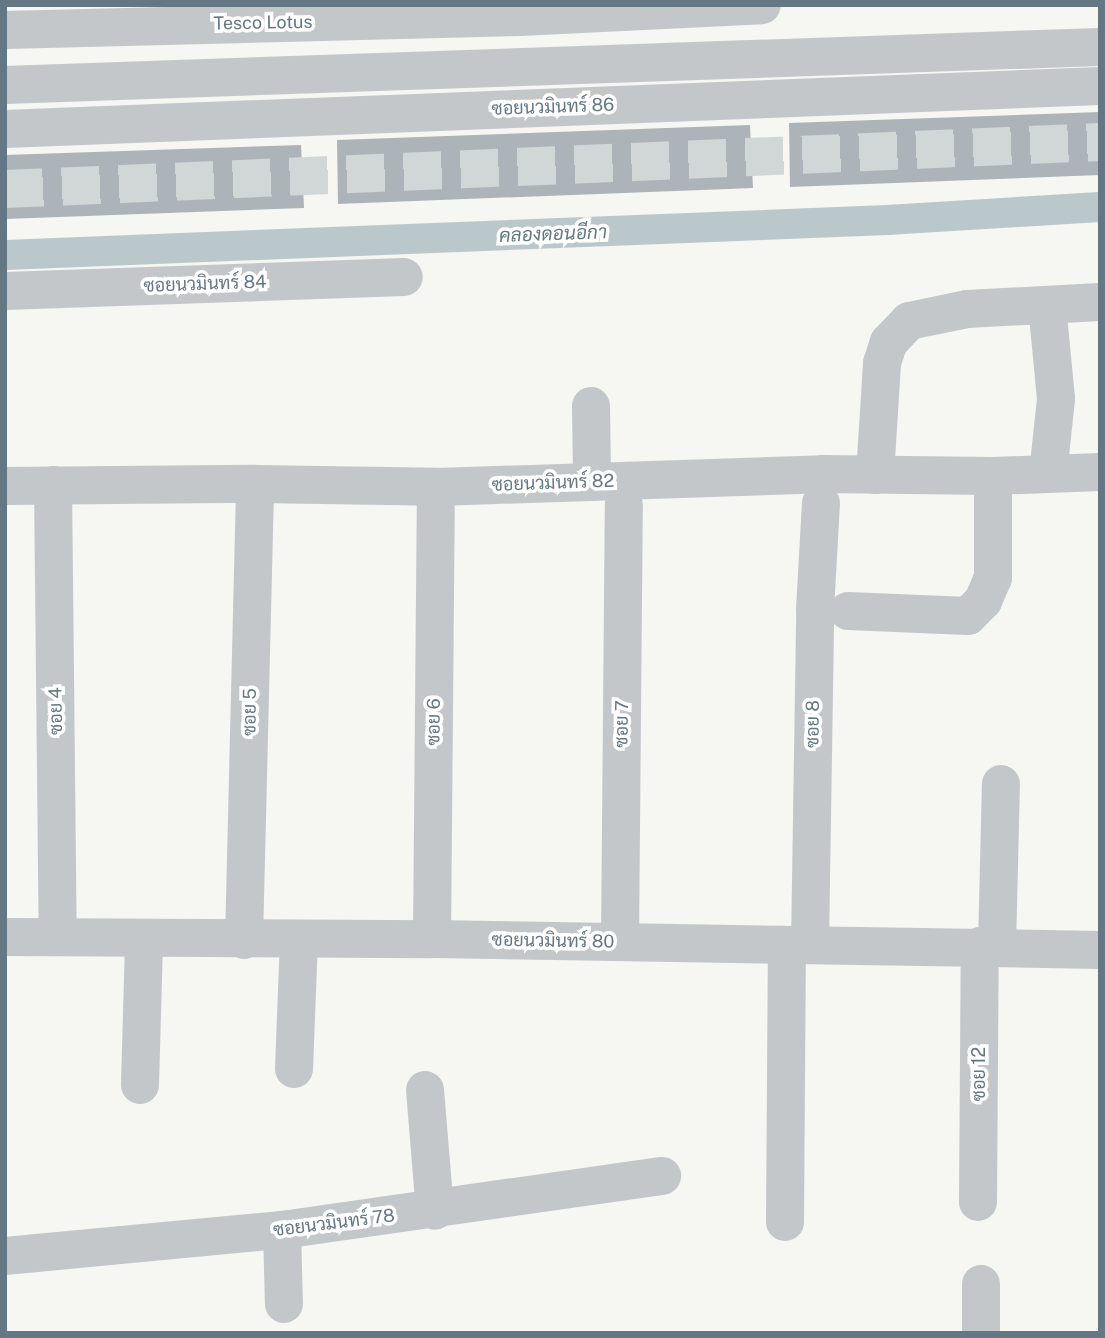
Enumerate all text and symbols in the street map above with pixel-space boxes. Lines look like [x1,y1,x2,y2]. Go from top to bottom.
street label: Tesco Lotus [213,11,313,35]
street label: ซอยนวมินทร์ 86 [491,94,615,120]
water label: คลองดอนอีกา [499,221,607,247]
street label: ซอยนวมินทร์ 84 [143,271,267,297]
street label: ซอยนวมินทร์ 82 [491,470,615,496]
street label: ซอย 4 [45,687,67,735]
street label: ซอย 5 [239,688,261,736]
street label: ซอย 6 [423,698,445,746]
street label: ซอย 7 [611,700,633,748]
street label: ซอย 8 [802,700,824,748]
street label: ซอยนวมินทร์ 80 [492,929,614,953]
street label: ซอย 12 [968,1047,990,1101]
street label: ซอยนวมินทร์ 78 [272,1205,396,1241]

